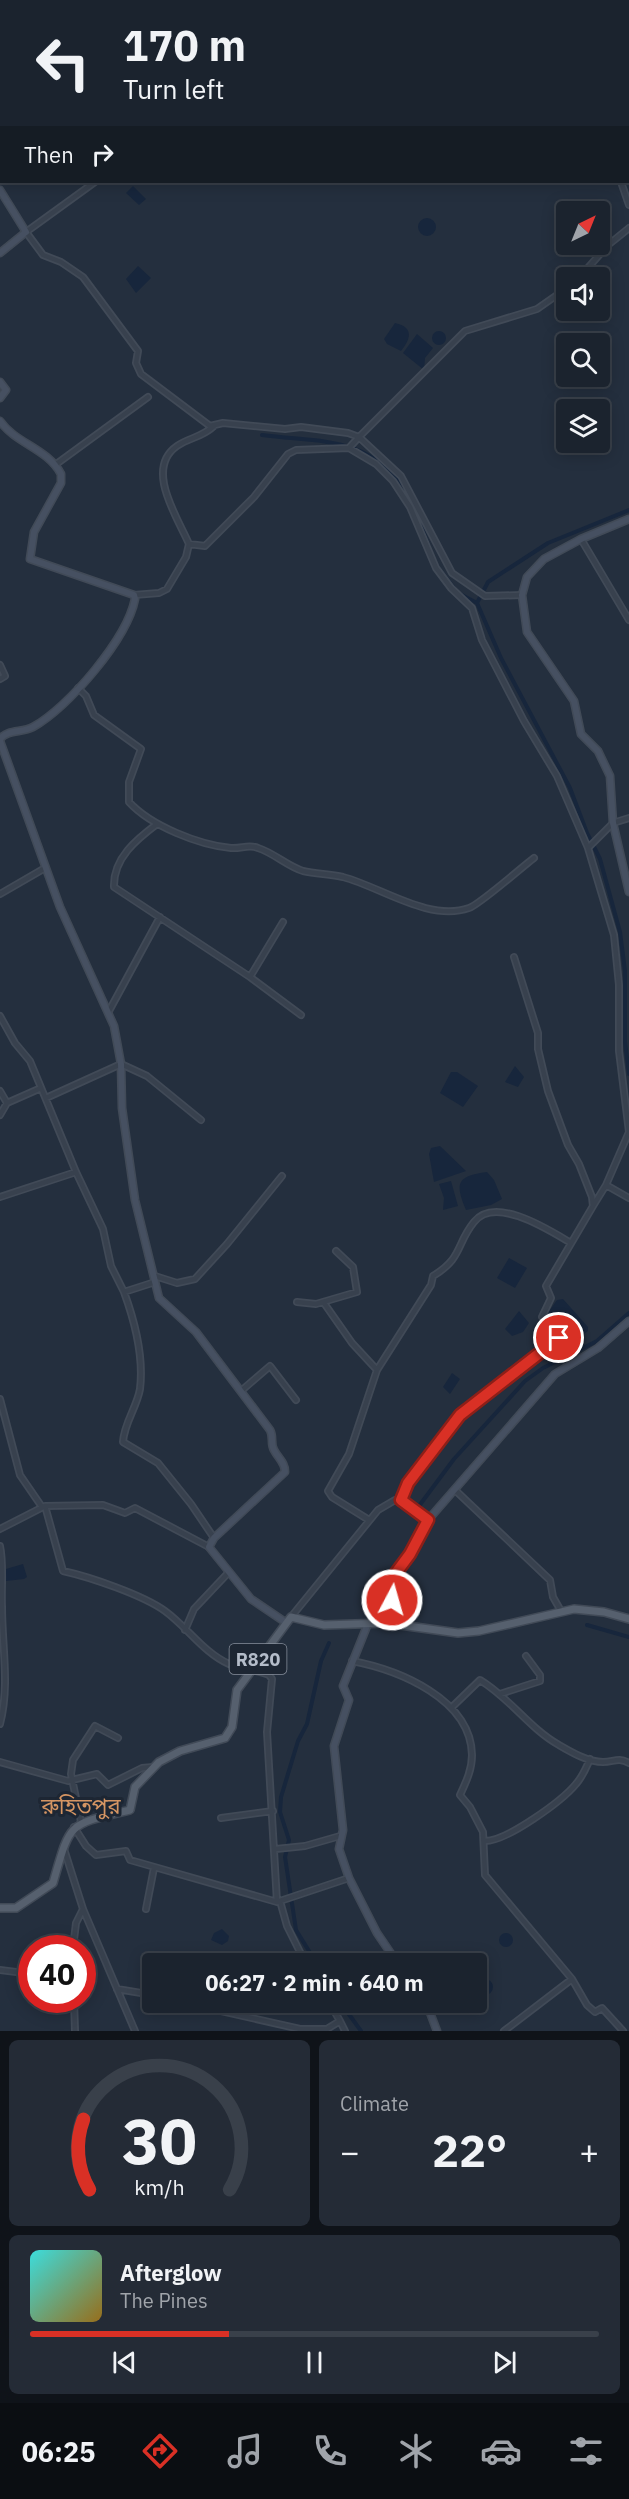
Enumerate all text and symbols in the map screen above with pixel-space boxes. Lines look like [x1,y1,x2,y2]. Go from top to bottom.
text: 170 m [123,18,246,73]
icon: left [24,24,102,102]
text: Turn left [123,71,224,106]
icon: right [86,138,119,171]
text: Then [24,140,74,169]
north arrow [556,201,610,255]
map controls [556,201,610,453]
button: sound [556,267,610,321]
button: search [556,333,610,387]
button: layers [556,399,610,453]
pin [533,1312,584,1363]
icon: arrive [542,1321,575,1354]
position arrow [360,1568,424,1632]
road number: R820 [230,1644,286,1674]
district label: রুহিতপুর [40,1791,122,1820]
speed limit sign: 40 [18,1935,96,2013]
text: 06:27 · 2 min · 640 m [205,1968,424,1997]
text: Climate [340,2090,409,2117]
text: 30 [122,2100,197,2181]
text: 22° [432,2121,507,2179]
text: − [340,2130,360,2173]
text: + [579,2130,599,2173]
text: km/h [134,2173,185,2201]
text: Afterglow [120,2258,222,2287]
text: The Pines [120,2287,208,2314]
icon: previous [108,2346,141,2379]
icon: pause [298,2346,331,2379]
icon: next [488,2346,521,2379]
icon: directions [139,2430,181,2472]
icon: music [224,2430,266,2472]
icon: phone [309,2430,351,2472]
icon: climate [395,2430,437,2472]
icon: car [480,2430,522,2472]
icon: filters [565,2430,607,2472]
text: 06:25 [22,2434,95,2469]

